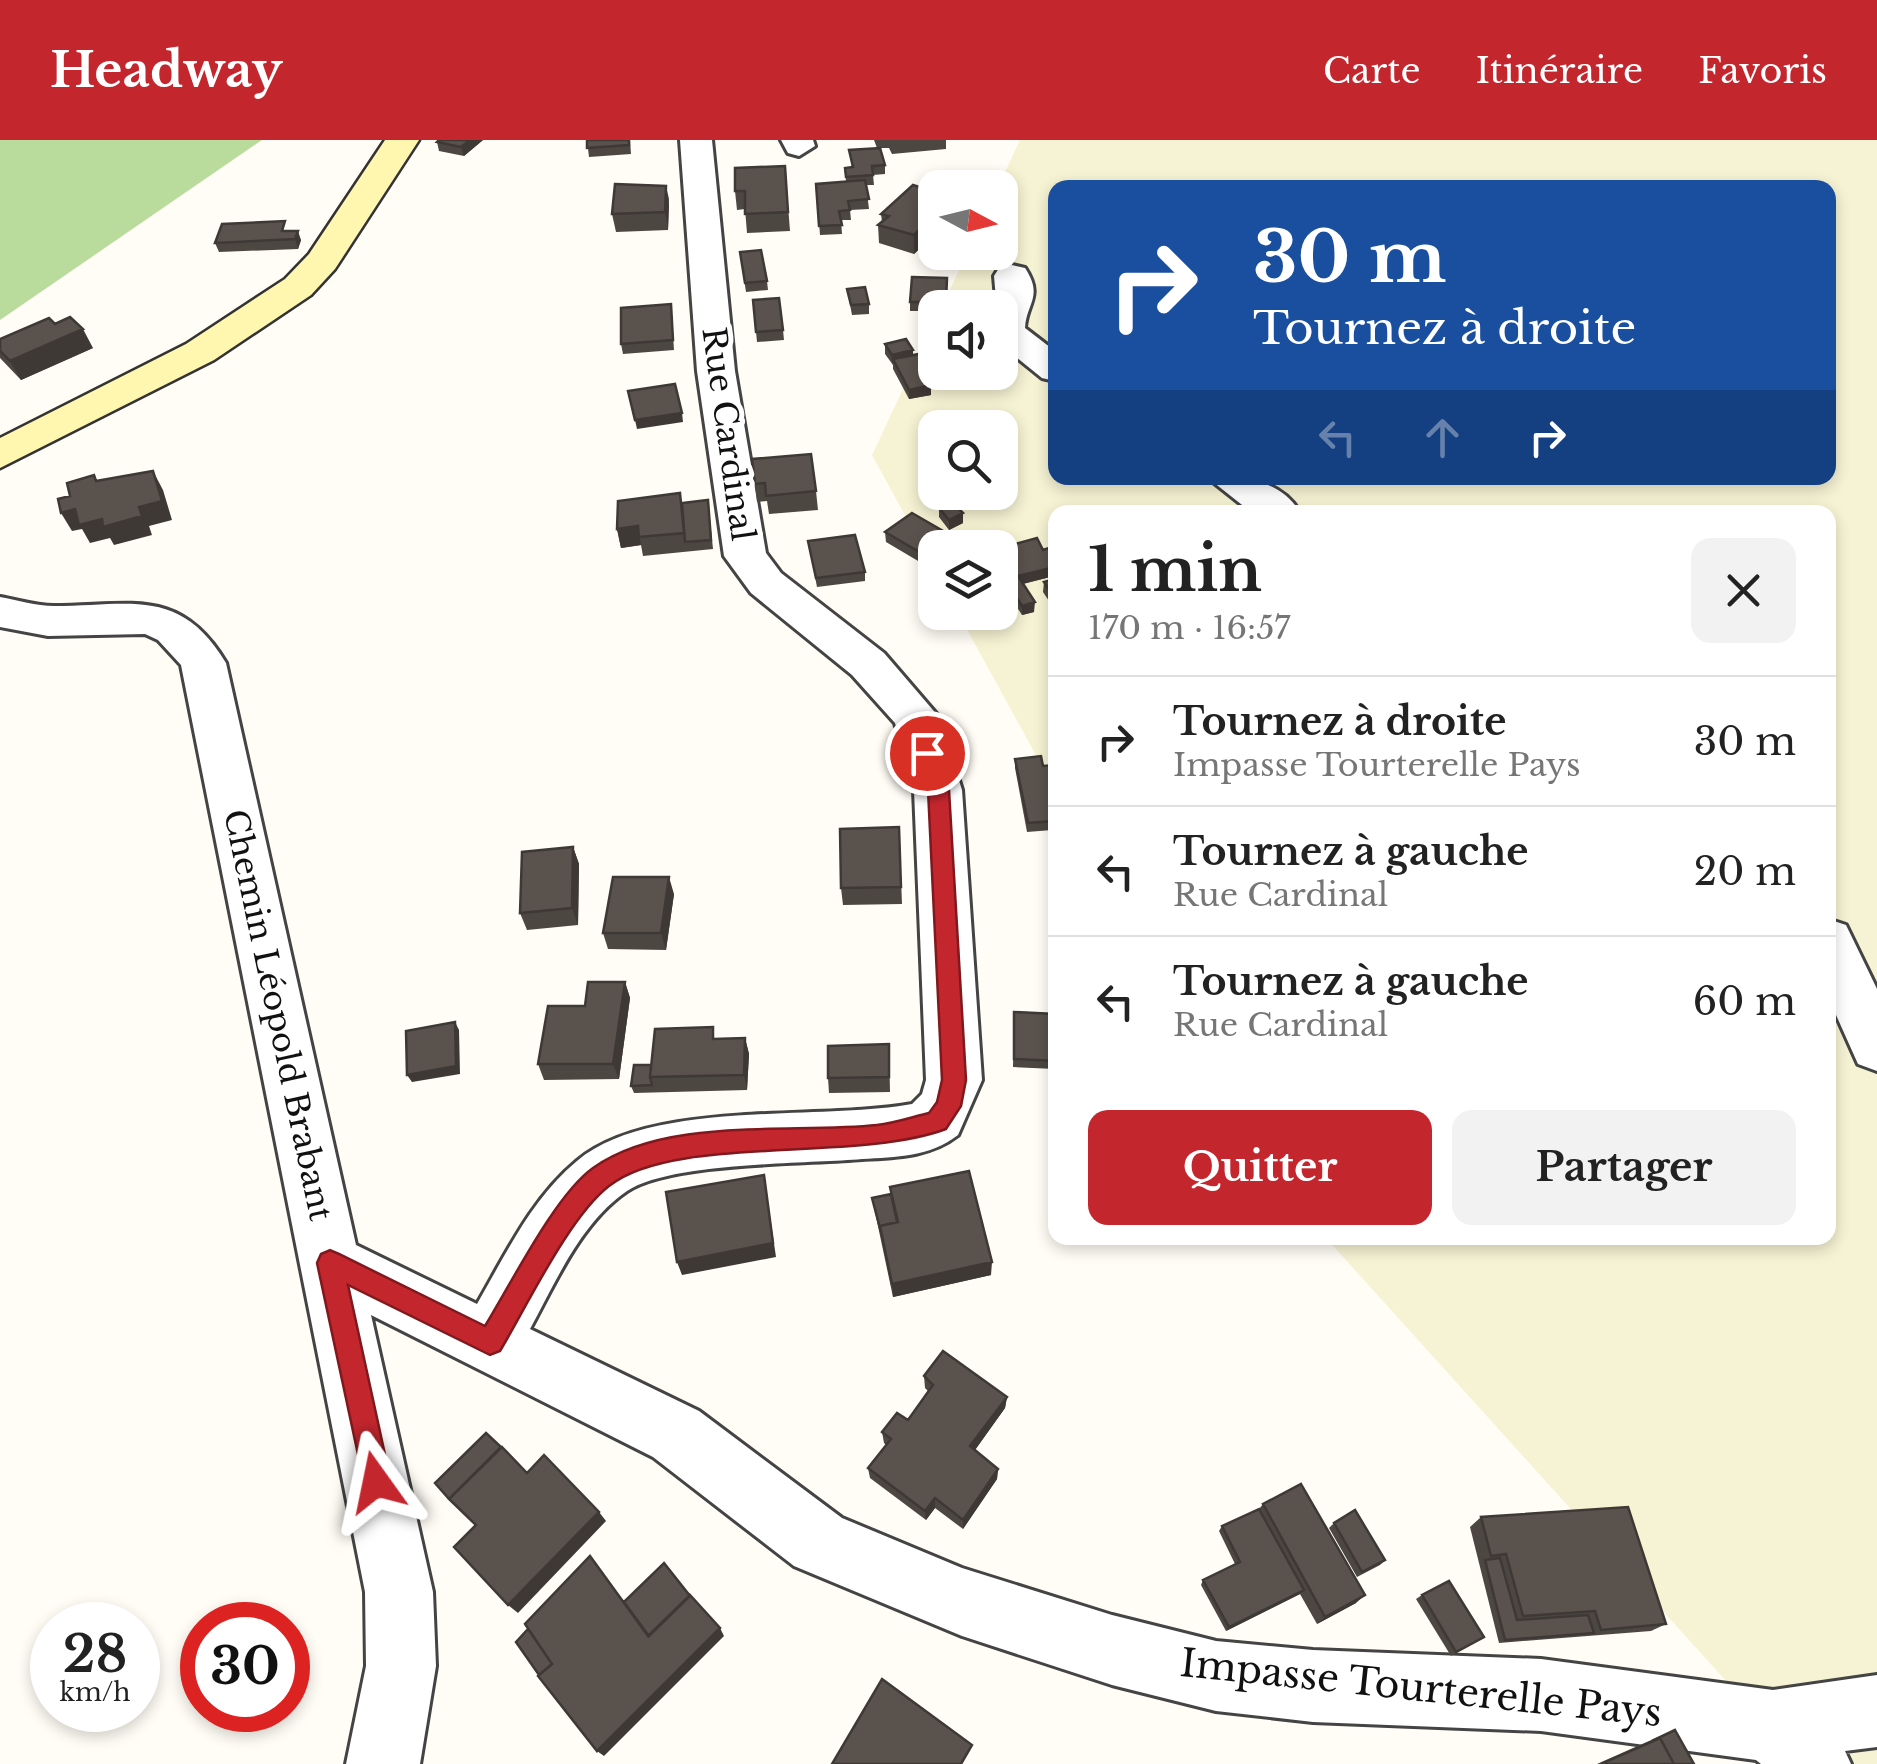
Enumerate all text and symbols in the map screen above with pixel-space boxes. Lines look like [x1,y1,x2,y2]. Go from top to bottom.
text: Headway [50,40,282,100]
text: Carte [1323,49,1420,92]
text: Itinéraire [1475,49,1643,92]
text: Favoris [1698,49,1827,92]
north arrow [918,170,1018,270]
map controls [918,170,1018,630]
text: 30 m [1253,214,1446,301]
icon: right [1088,220,1218,350]
button: sound [918,290,1018,390]
text: Tournez à droite [1253,300,1636,356]
street label: Rue Cardinal [693,325,763,543]
button: search [918,410,1018,510]
icon: left [1310,410,1365,465]
icon: ahead [1415,410,1470,465]
icon: right [1520,410,1575,465]
button: layers [918,530,1018,630]
text: 1 min [1088,533,1262,607]
button: close [1691,538,1796,643]
text: 170 m · 16:57 [1088,608,1290,648]
text: Tournez à droite [1173,698,1506,745]
pin [885,711,970,796]
icon: right [1088,714,1143,769]
text: 30 m [1694,718,1796,765]
icon: arrive [900,726,955,781]
text: Impasse Tourterelle Pays [1173,745,1581,785]
street label: Chemin Léopold Brabant [215,806,341,1224]
text: Tournez à gauche [1173,828,1529,875]
icon: left [1088,844,1143,899]
text: 20 m [1694,848,1796,895]
text: Rue Cardinal [1173,875,1388,915]
text: Tournez à gauche [1173,958,1529,1005]
icon: left [1088,974,1143,1029]
text: 60 m [1693,978,1796,1025]
text: Rue Cardinal [1173,1005,1388,1045]
button: Quitter [1088,1110,1432,1225]
button: Partager [1452,1110,1796,1225]
position arrow [324,1430,428,1534]
speed limit sign: 30 [180,1602,310,1732]
text: 28 [63,1623,127,1686]
street label: Impasse Tourterelle Pays [1178,1639,1664,1736]
text: km/h [60,1677,130,1708]

